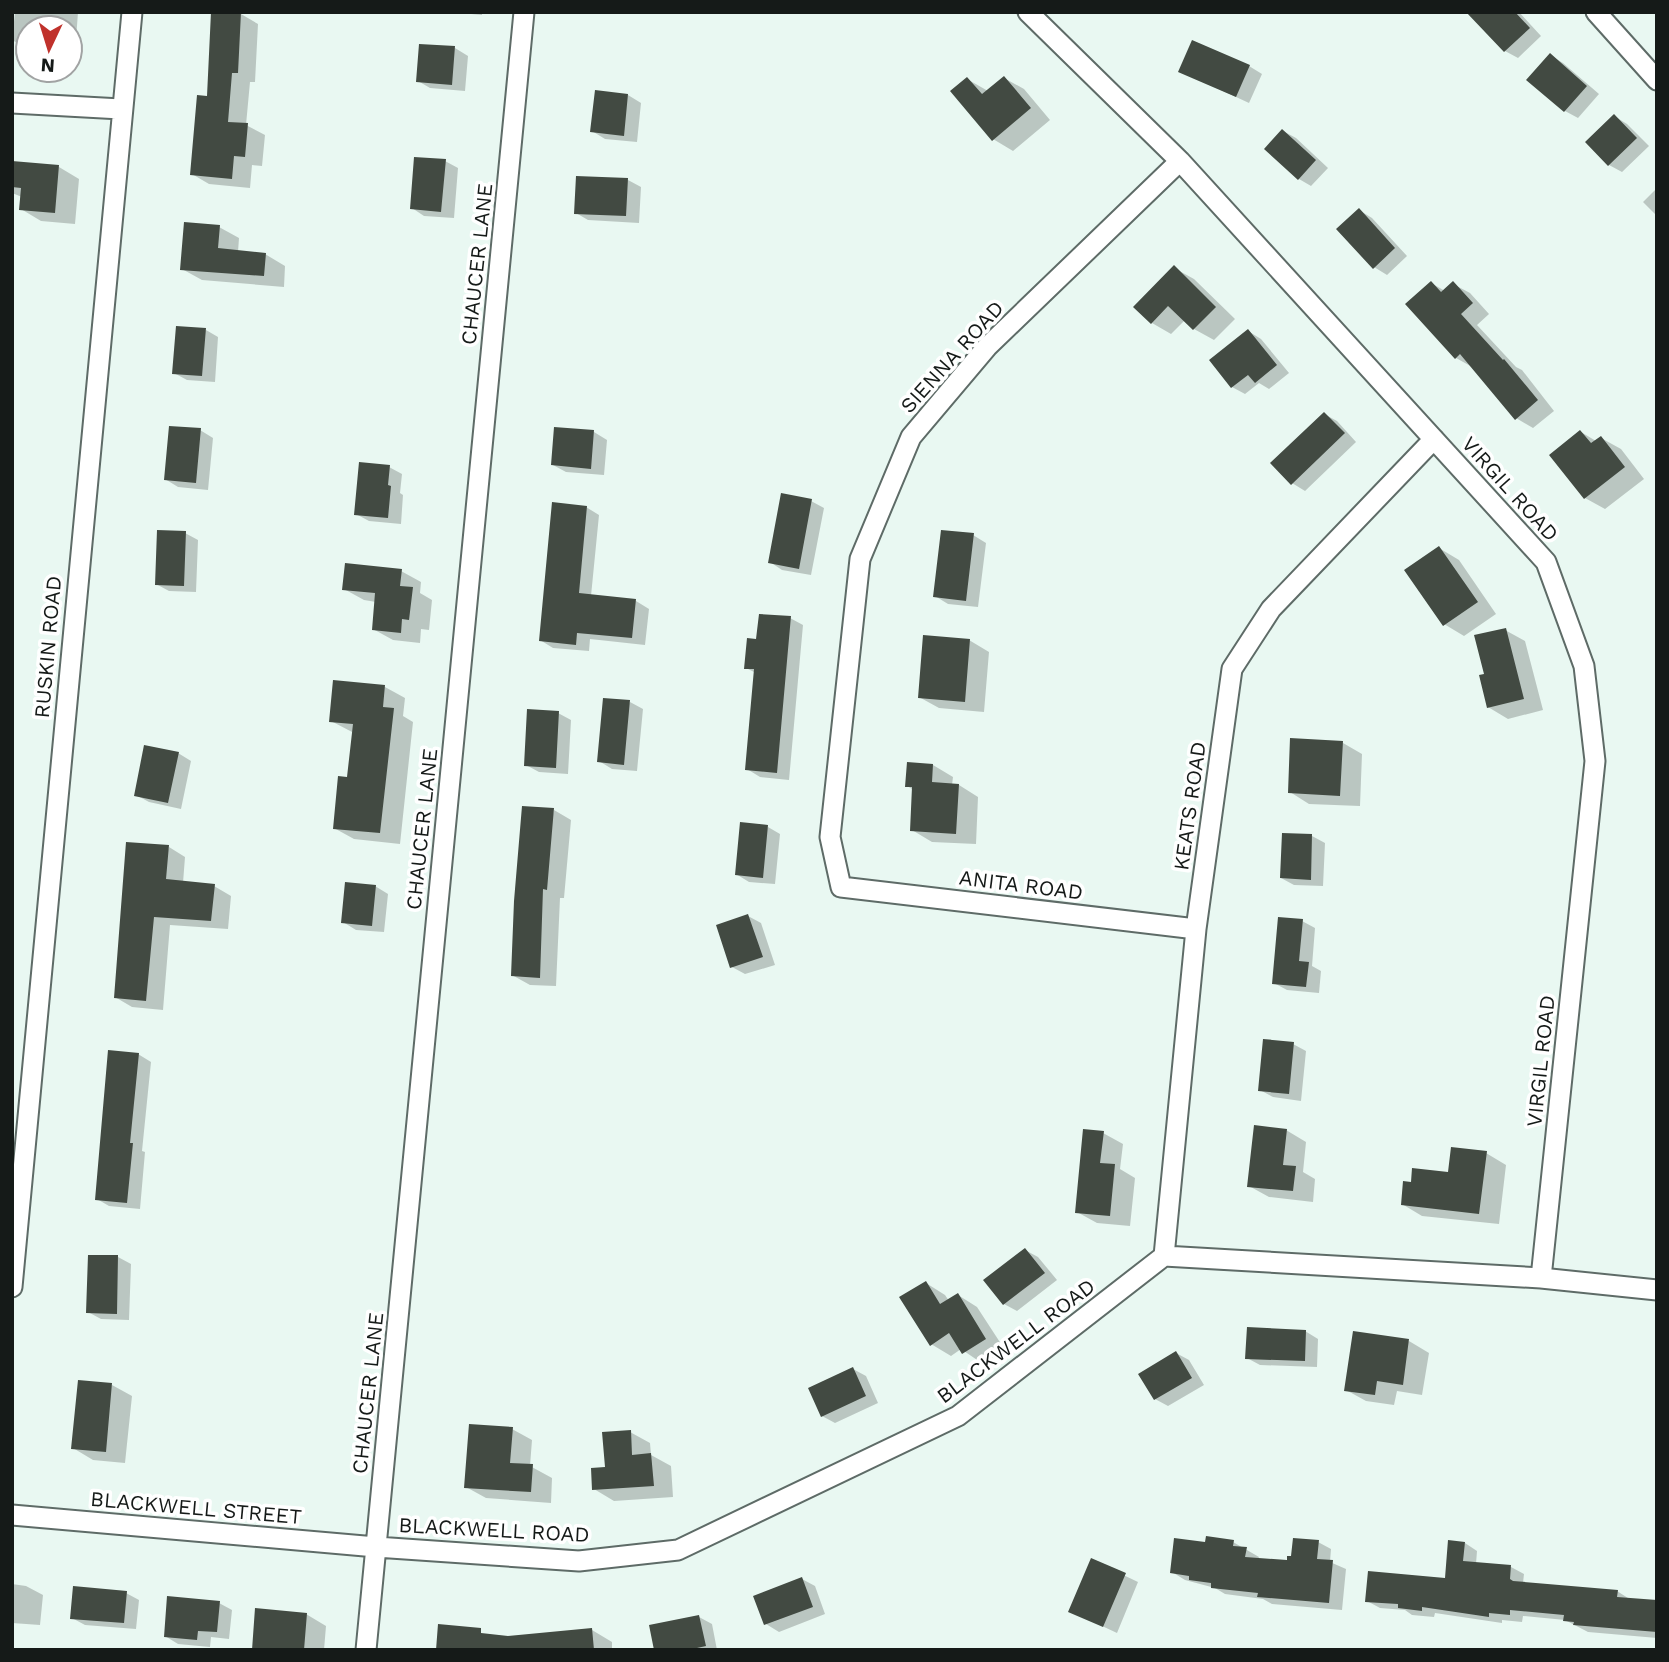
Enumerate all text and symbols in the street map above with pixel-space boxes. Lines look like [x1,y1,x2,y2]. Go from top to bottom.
north arrow [14,14,84,84]
text: N [40,53,56,77]
street label: CHAUCER LANE [456,182,497,346]
street label: SIENNA ROAD [895,295,1008,418]
street label: VIRGIL ROAD [1457,431,1564,546]
street label: RUSKIN ROAD [29,575,66,719]
street label: KEATS ROAD [1168,740,1211,872]
street label: CHAUCER LANE [401,747,442,911]
street label: ANITA ROAD [958,865,1084,905]
street label: VIRGIL ROAD [1521,994,1560,1128]
street label: BLACKWELL ROAD [932,1273,1100,1408]
street label: CHAUCER LANE [347,1311,388,1475]
street label: BLACKWELL STREET [89,1486,303,1529]
street label: BLACKWELL ROAD [398,1512,590,1547]

